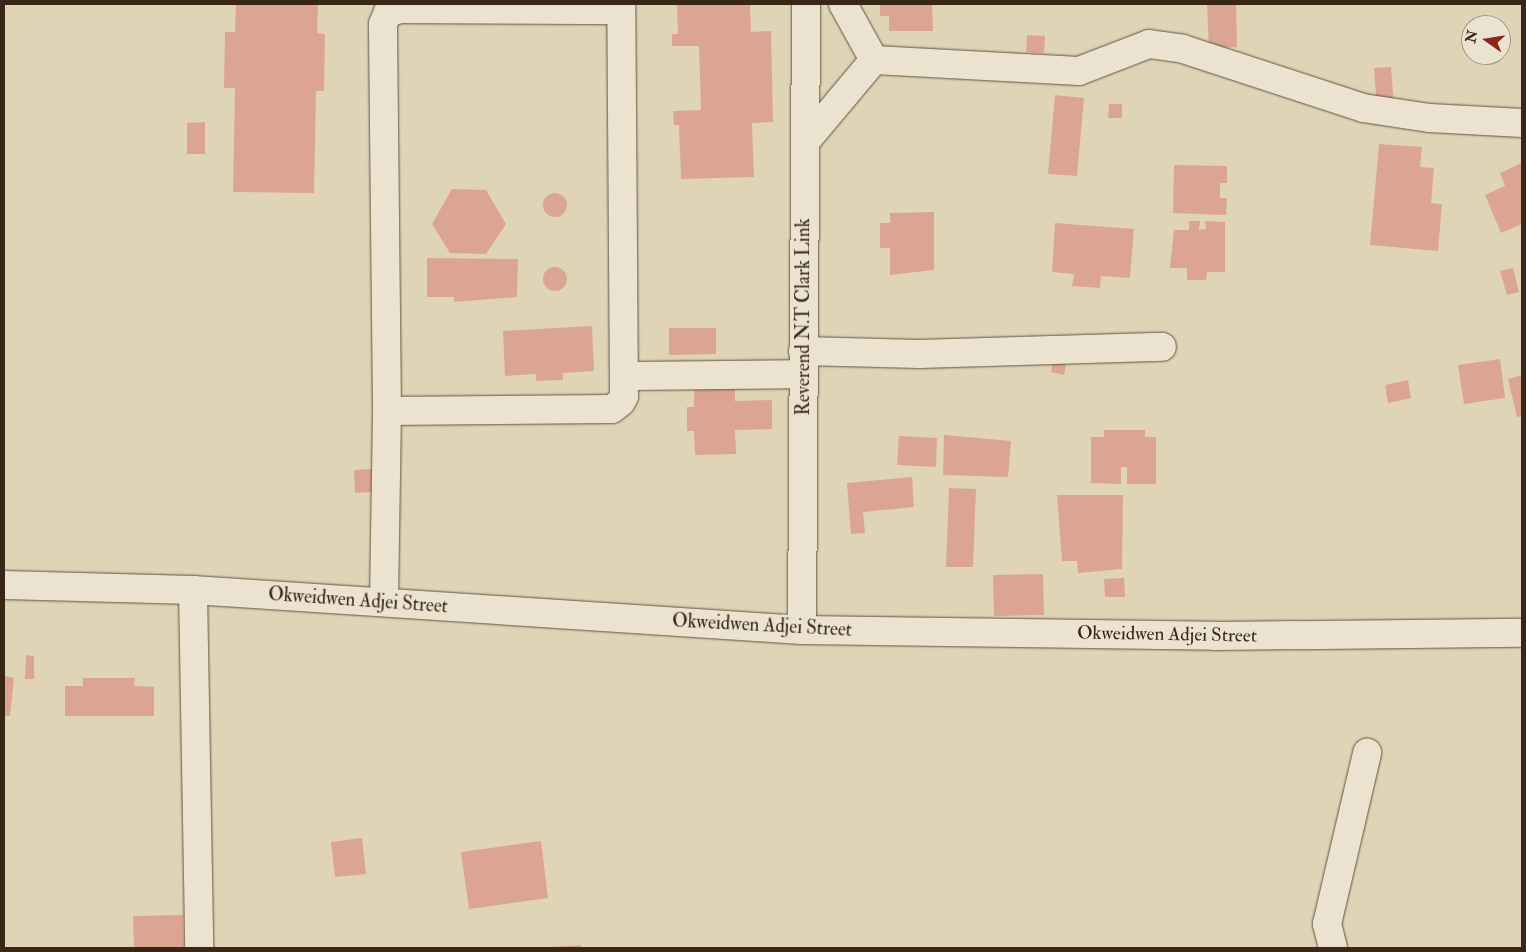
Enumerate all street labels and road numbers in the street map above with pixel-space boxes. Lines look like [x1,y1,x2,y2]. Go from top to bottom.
street label: Reverend N.T Clark Link [793,218,815,416]
street label: Okweidwen Adjei Street [267,583,449,619]
street label: Okweidwen Adjei Street [672,610,852,642]
street label: Okweidwen Adjei Street [1077,622,1257,648]

